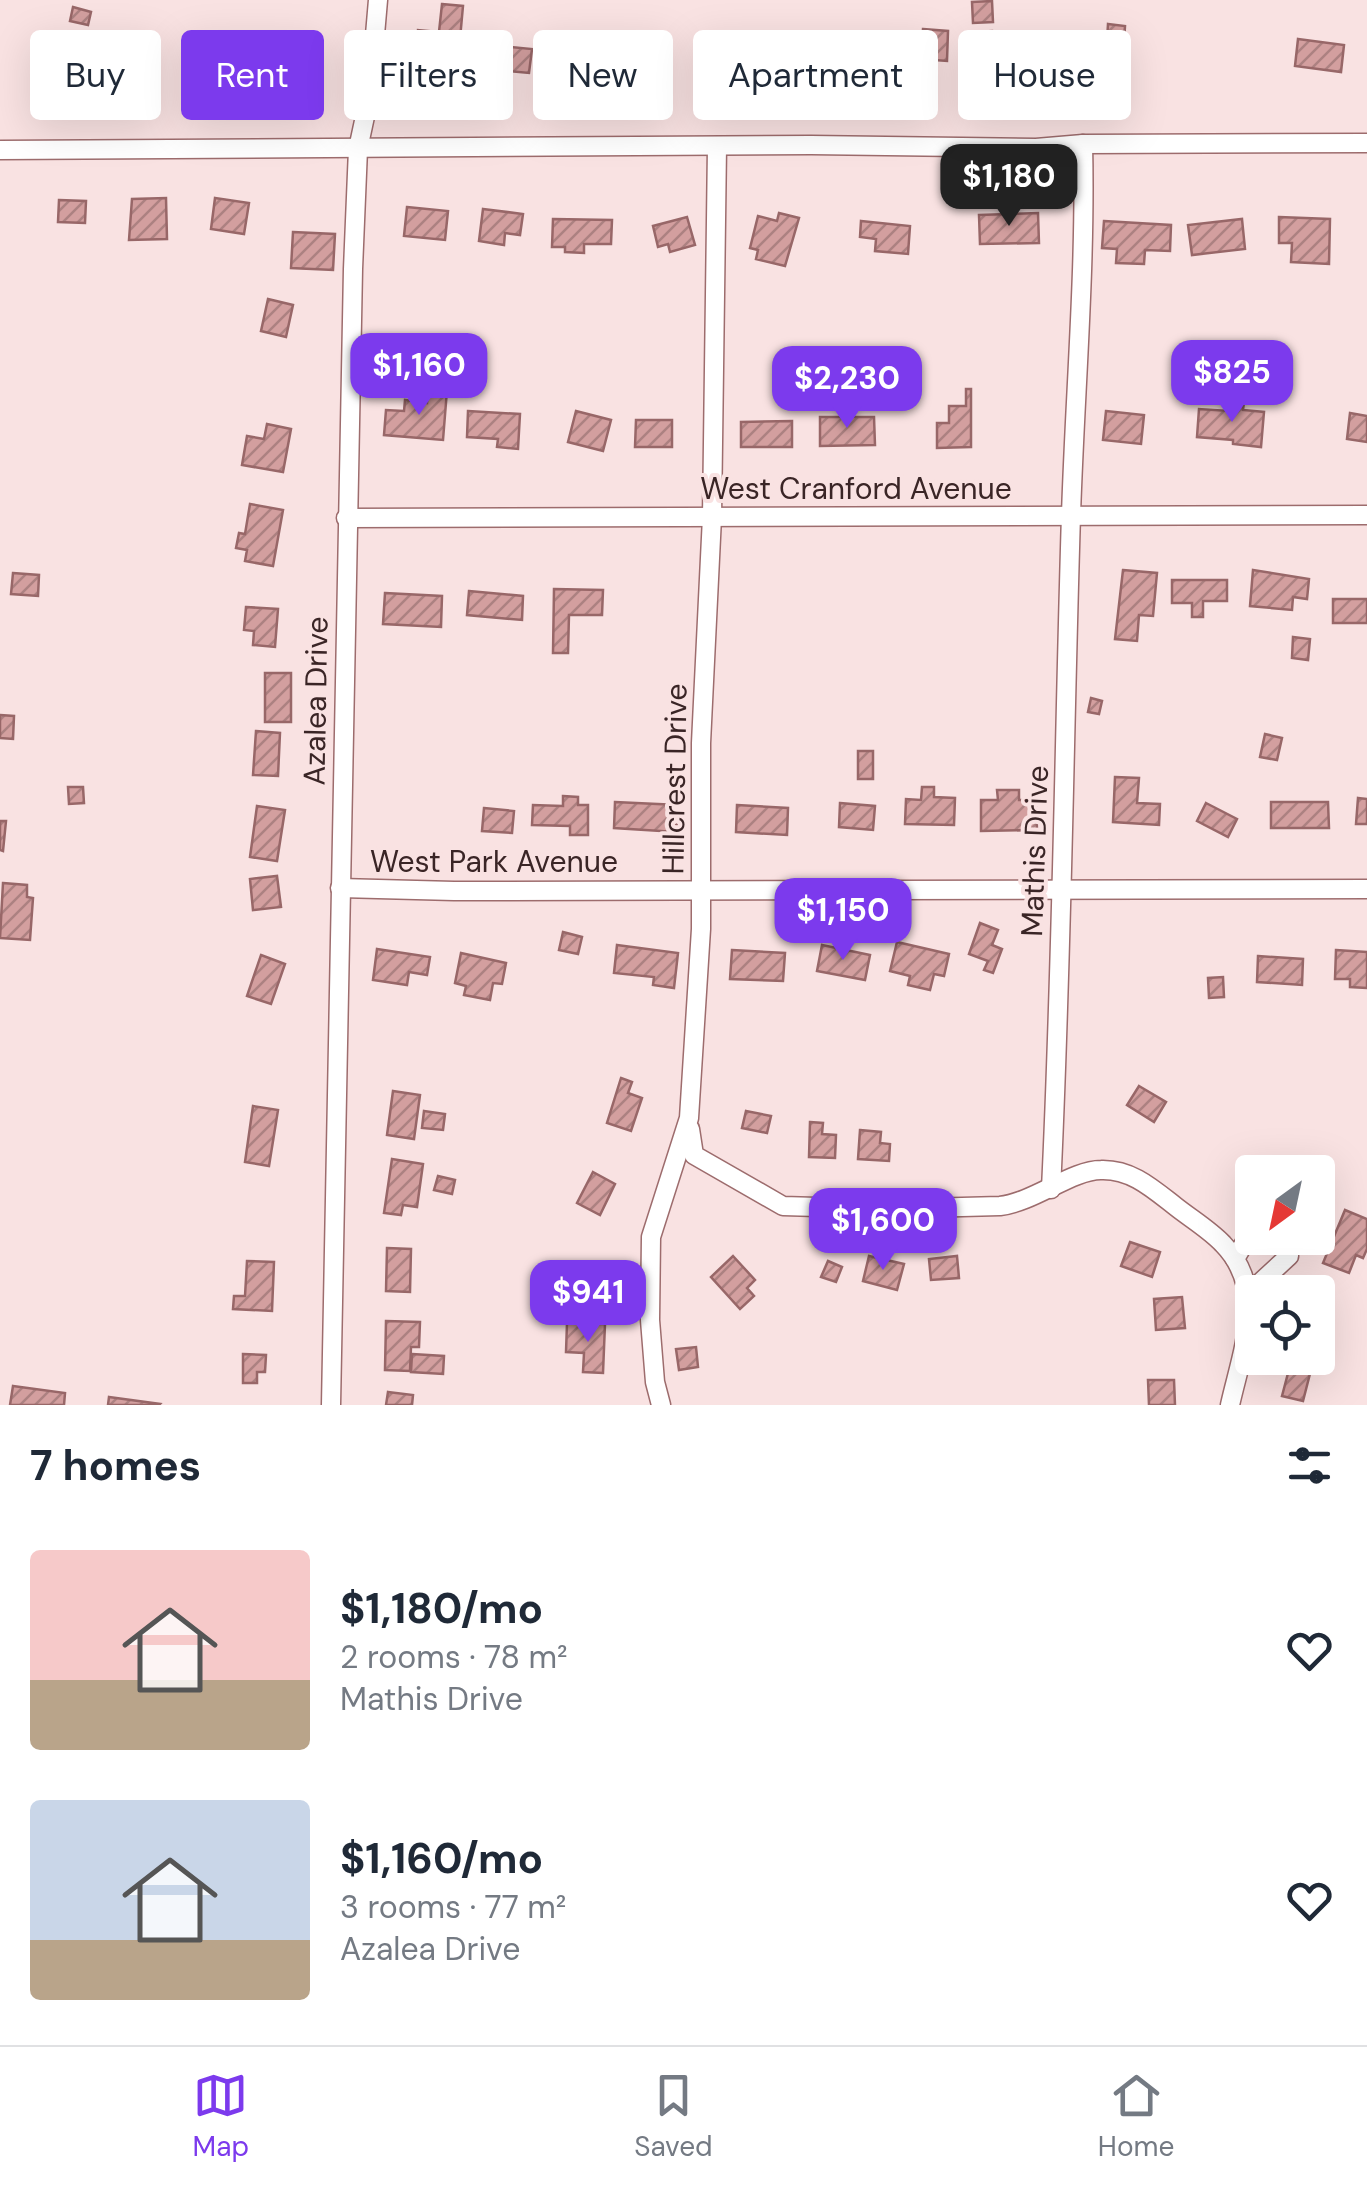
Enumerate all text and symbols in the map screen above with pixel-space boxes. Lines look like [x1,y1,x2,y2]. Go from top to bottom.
chip: Buy [30,30,161,120]
chip: Rent [181,30,324,120]
chip: Filters [344,30,513,120]
chip: New [533,30,673,120]
chip: Apartment [693,30,938,120]
chip: House [958,30,1131,120]
pin: $1,180 [928,144,1090,229]
text: $1,180 [962,155,1056,197]
pin: $1,160 [338,333,500,418]
pin: $825 [1173,340,1291,425]
text: $1,160 [372,344,466,386]
pin: $2,230 [766,346,928,431]
text: $825 [1193,351,1271,393]
text: $2,230 [794,357,900,399]
street label: West Cranford Avenue [700,469,1012,508]
street label: Azalea Drive [295,616,336,786]
street label: Hillcrest Drive [653,683,696,875]
street label: Mathis Drive [1012,765,1057,937]
street label: West Park Avenue [370,842,618,881]
pin: $1,150 [762,878,924,963]
text: $1,150 [797,889,889,931]
north arrow [1235,1155,1335,1255]
map controls [1235,1155,1335,1375]
pin: $1,600 [802,1188,964,1273]
text: $1,600 [831,1199,935,1241]
pin: $941 [529,1260,647,1345]
text: $941 [552,1271,624,1313]
button: locate [1235,1275,1335,1375]
text: 7 homes [30,1438,201,1493]
icon: filters [1282,1438,1337,1493]
text: $1,180/mo [340,1581,543,1636]
icon: home [110,1590,230,1710]
icon: heart [1282,1623,1337,1678]
text: 2 rooms · 78 m² [340,1636,568,1678]
text: Mathis Drive [340,1678,523,1720]
text: $1,160/mo [340,1831,543,1886]
icon: home [110,1840,230,1960]
icon: heart [1282,1873,1337,1928]
text: 3 rooms · 77 m² [340,1886,566,1928]
text: Azalea Drive [340,1928,520,1970]
tab: Map [193,2068,249,2165]
tab: Saved [634,2068,713,2165]
tab: Home [1098,2068,1174,2165]

